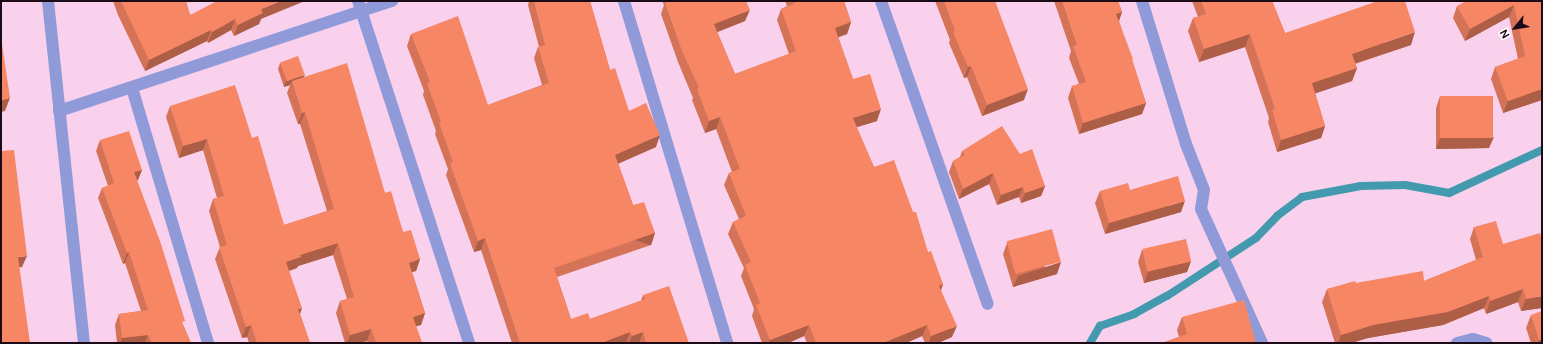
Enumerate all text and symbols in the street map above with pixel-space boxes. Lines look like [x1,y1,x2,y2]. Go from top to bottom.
north arrow [1495,8,1535,48]
text: N [1497,27,1513,41]

